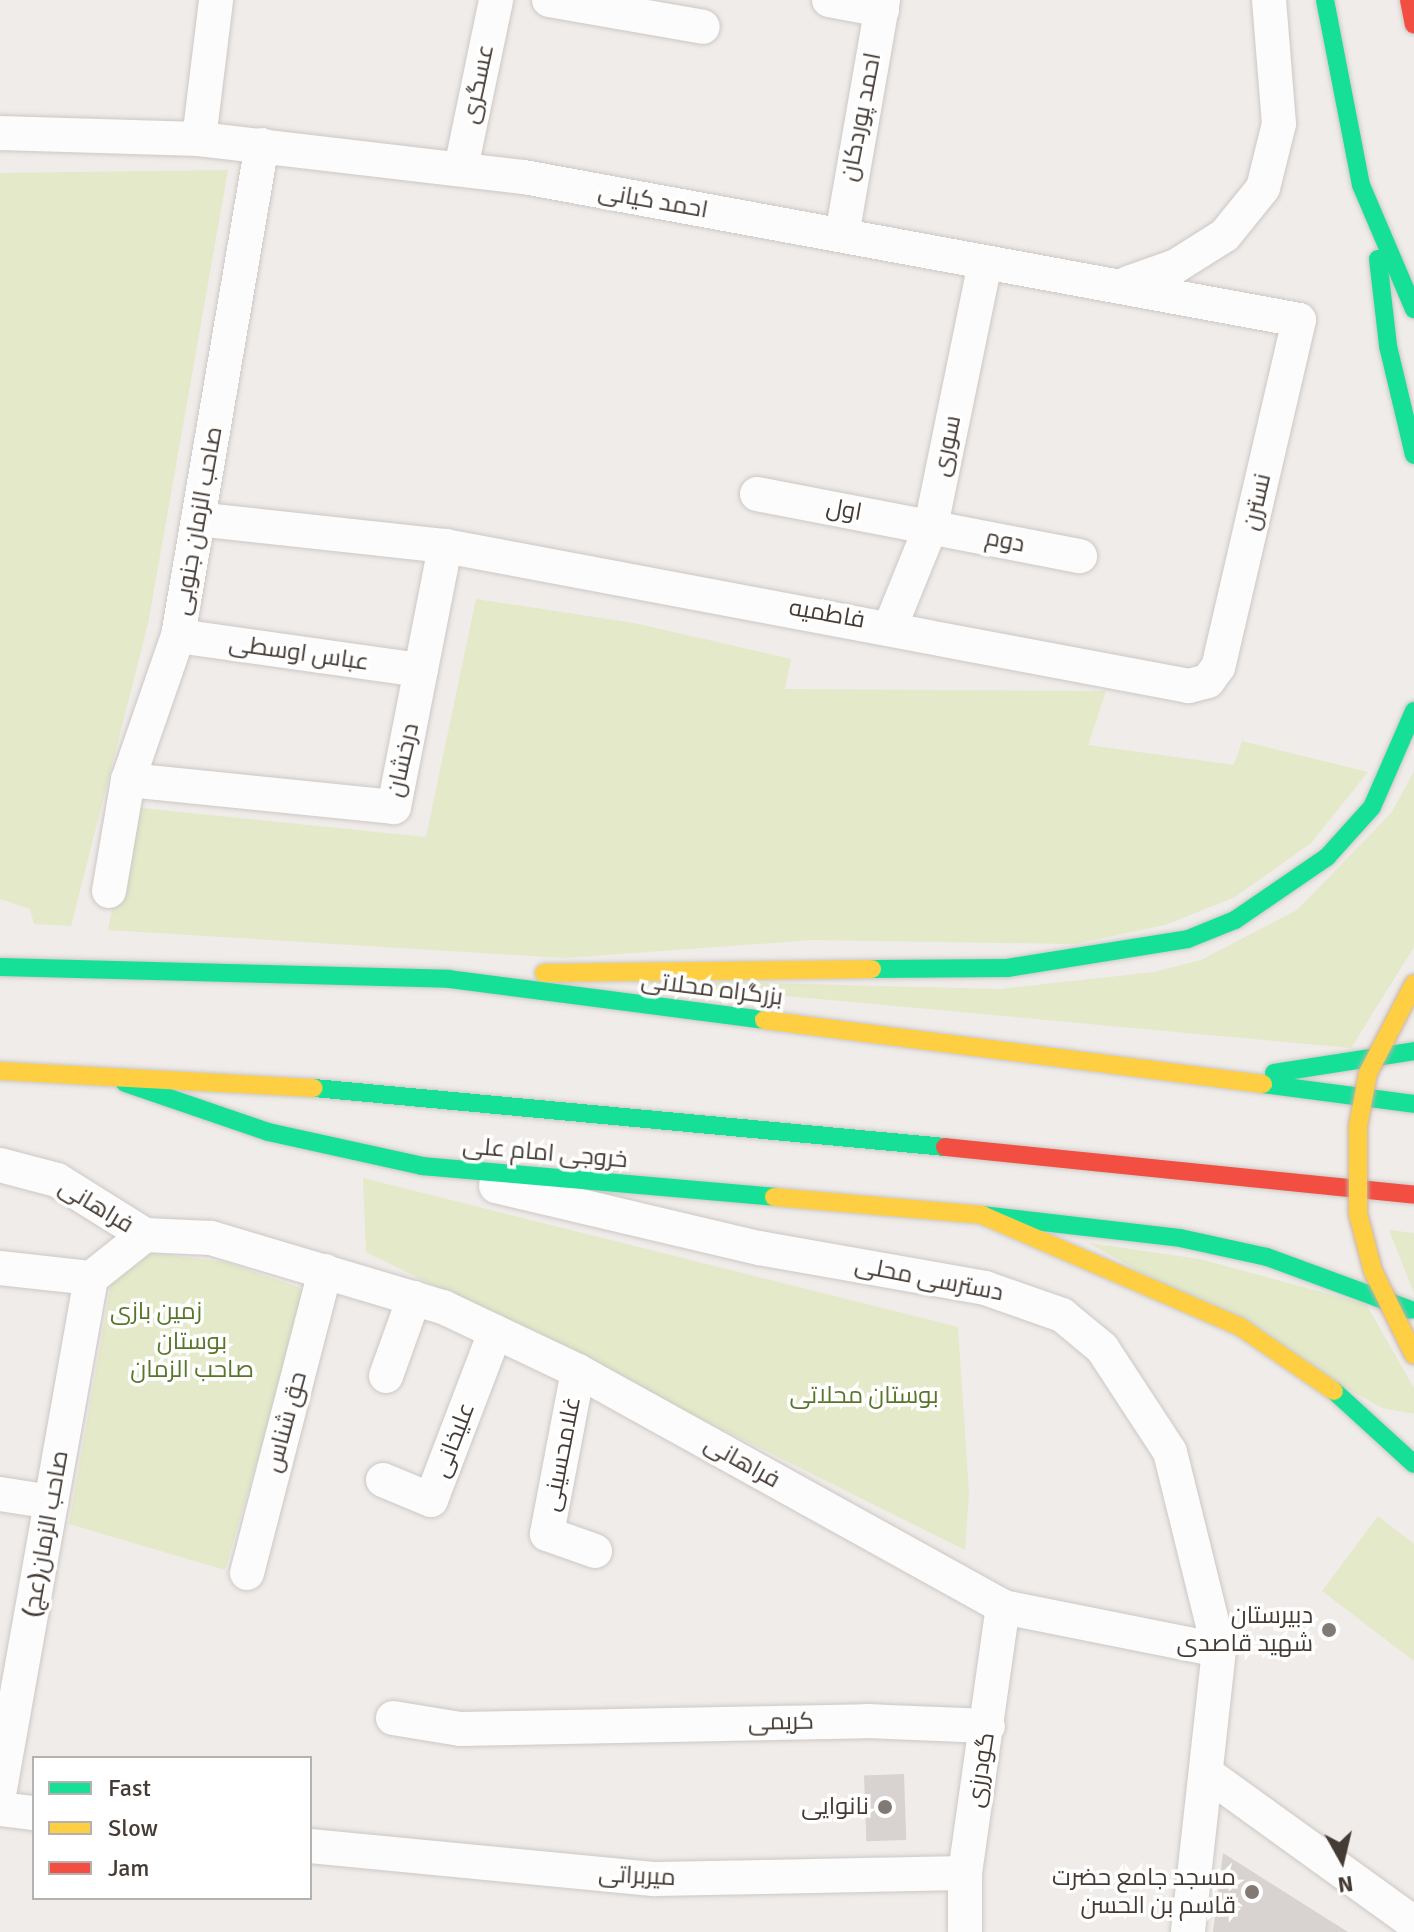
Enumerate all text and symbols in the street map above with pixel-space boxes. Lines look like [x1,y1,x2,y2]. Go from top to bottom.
street label: عسگری [456,42,500,126]
street label: احمد پوردکان [834,50,888,184]
street label: احمد کیانی [596,177,710,225]
street label: سوری [927,413,967,479]
street label: صاحب الزمان جنوبی [167,425,229,617]
street label: نسترن [1237,471,1277,533]
street label: اول [824,493,864,527]
street label: دوم [983,523,1027,559]
street label: فاطمیه [787,593,867,635]
street label: عباس اوسطی [227,629,371,677]
street label: درخشان [381,720,425,800]
street label: بزرگراه محلاتی [639,966,785,1012]
street label: خروجی امام علی [461,1131,629,1175]
street label: فراهانی [53,1173,139,1239]
street label: دسترسی محلی [852,1251,1006,1307]
park label: زمین بازی [110,1298,202,1326]
park label: بوستان صاحب الزمان [130,1328,254,1384]
street label: حق شناس [259,1368,313,1476]
park label: بوستان محلاتی [789,1382,939,1410]
street label: غلامحسینی [537,1394,587,1514]
street label: علیخانی [427,1399,481,1481]
street label: فراهانی [699,1430,785,1494]
street label: صاحب الزمان(عج) [17,1448,75,1620]
place label: دبیرستان شهید قاصدی [1176,1602,1313,1658]
marker: دبیرستان شهید قاصدی [1320,1621,1338,1639]
street label: کریمی [748,1707,814,1737]
street label: گودرزی [961,1730,1001,1810]
legend [32,1756,312,1900]
text: Fast [108,1773,151,1803]
place label: نانوایی [801,1793,869,1821]
marker: نانوایی [876,1798,894,1816]
text: Slow [108,1813,158,1843]
north arrow [1302,1820,1382,1900]
text: Jam [108,1853,149,1883]
street label: میربراتی [598,1860,676,1892]
place label: مسجد جامع حضرت قاسم بن الحسن [1052,1864,1236,1920]
text: N [1336,1870,1355,1899]
marker: مسجد جامع حضرت قاسم بن الحسن [1243,1883,1261,1901]

